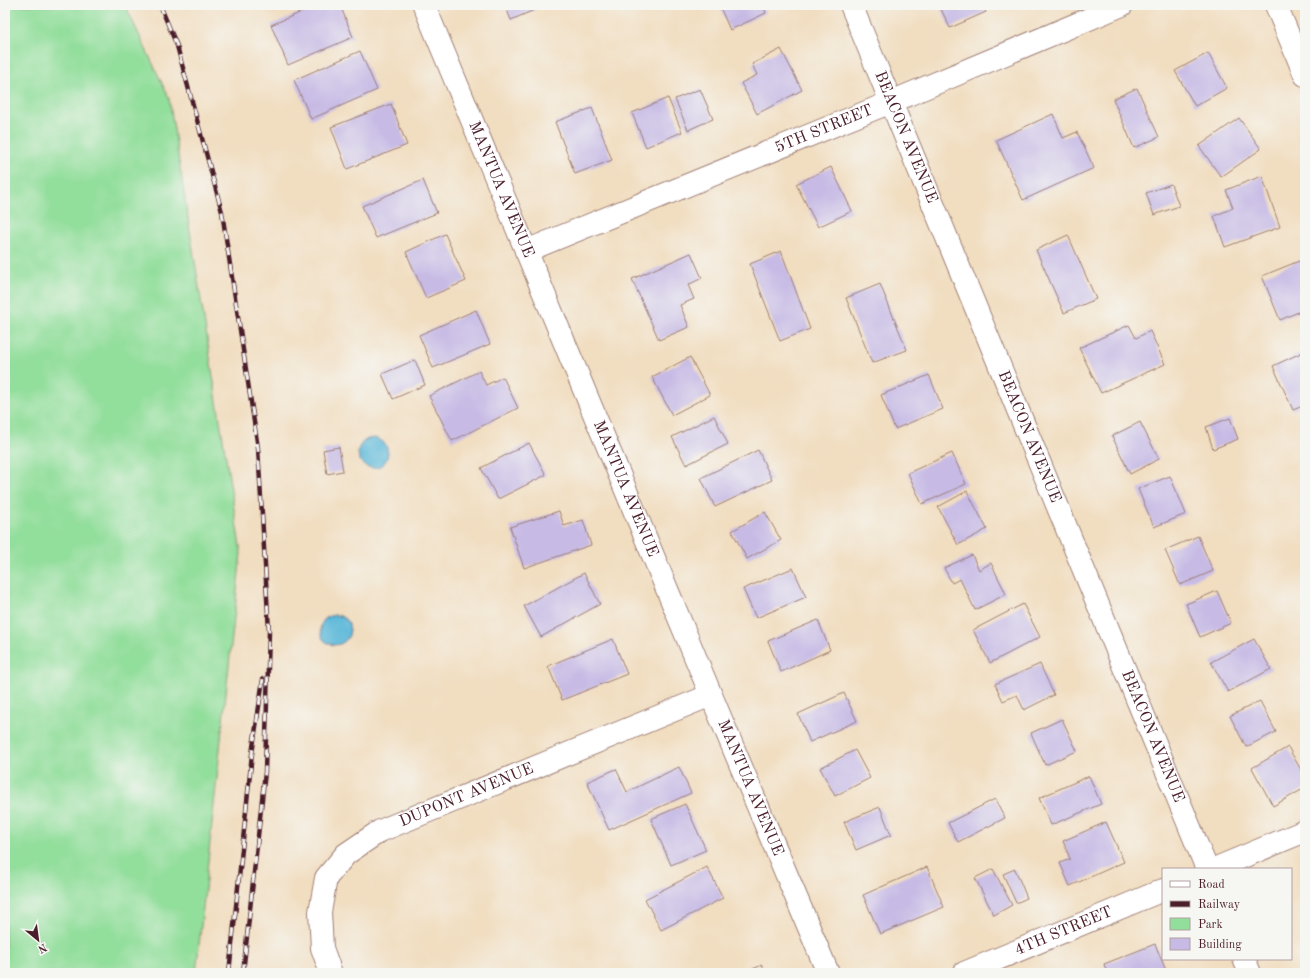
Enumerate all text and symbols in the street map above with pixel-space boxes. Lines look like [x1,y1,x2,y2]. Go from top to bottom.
street label: BEACON AVENUE [871,69,940,206]
street label: 5TH STREET [773,102,875,156]
street label: MANTUA AVENUE [465,119,536,260]
street label: BEACON AVENUE [995,368,1063,505]
street label: MANTUA AVENUE [590,418,661,559]
street label: BEACON AVENUE [1118,668,1187,805]
street label: MANTUA AVENUE [714,717,786,858]
street label: DUPONT AVENUE [397,761,536,830]
legend [1162,868,1292,960]
text: Road [1198,879,1225,891]
text: Railway [1198,899,1241,911]
street label: 4TH STREET [1013,904,1115,959]
text: Park [1198,919,1223,931]
north arrow [18,920,58,960]
text: Building [1198,939,1242,951]
text: N [35,941,48,955]

